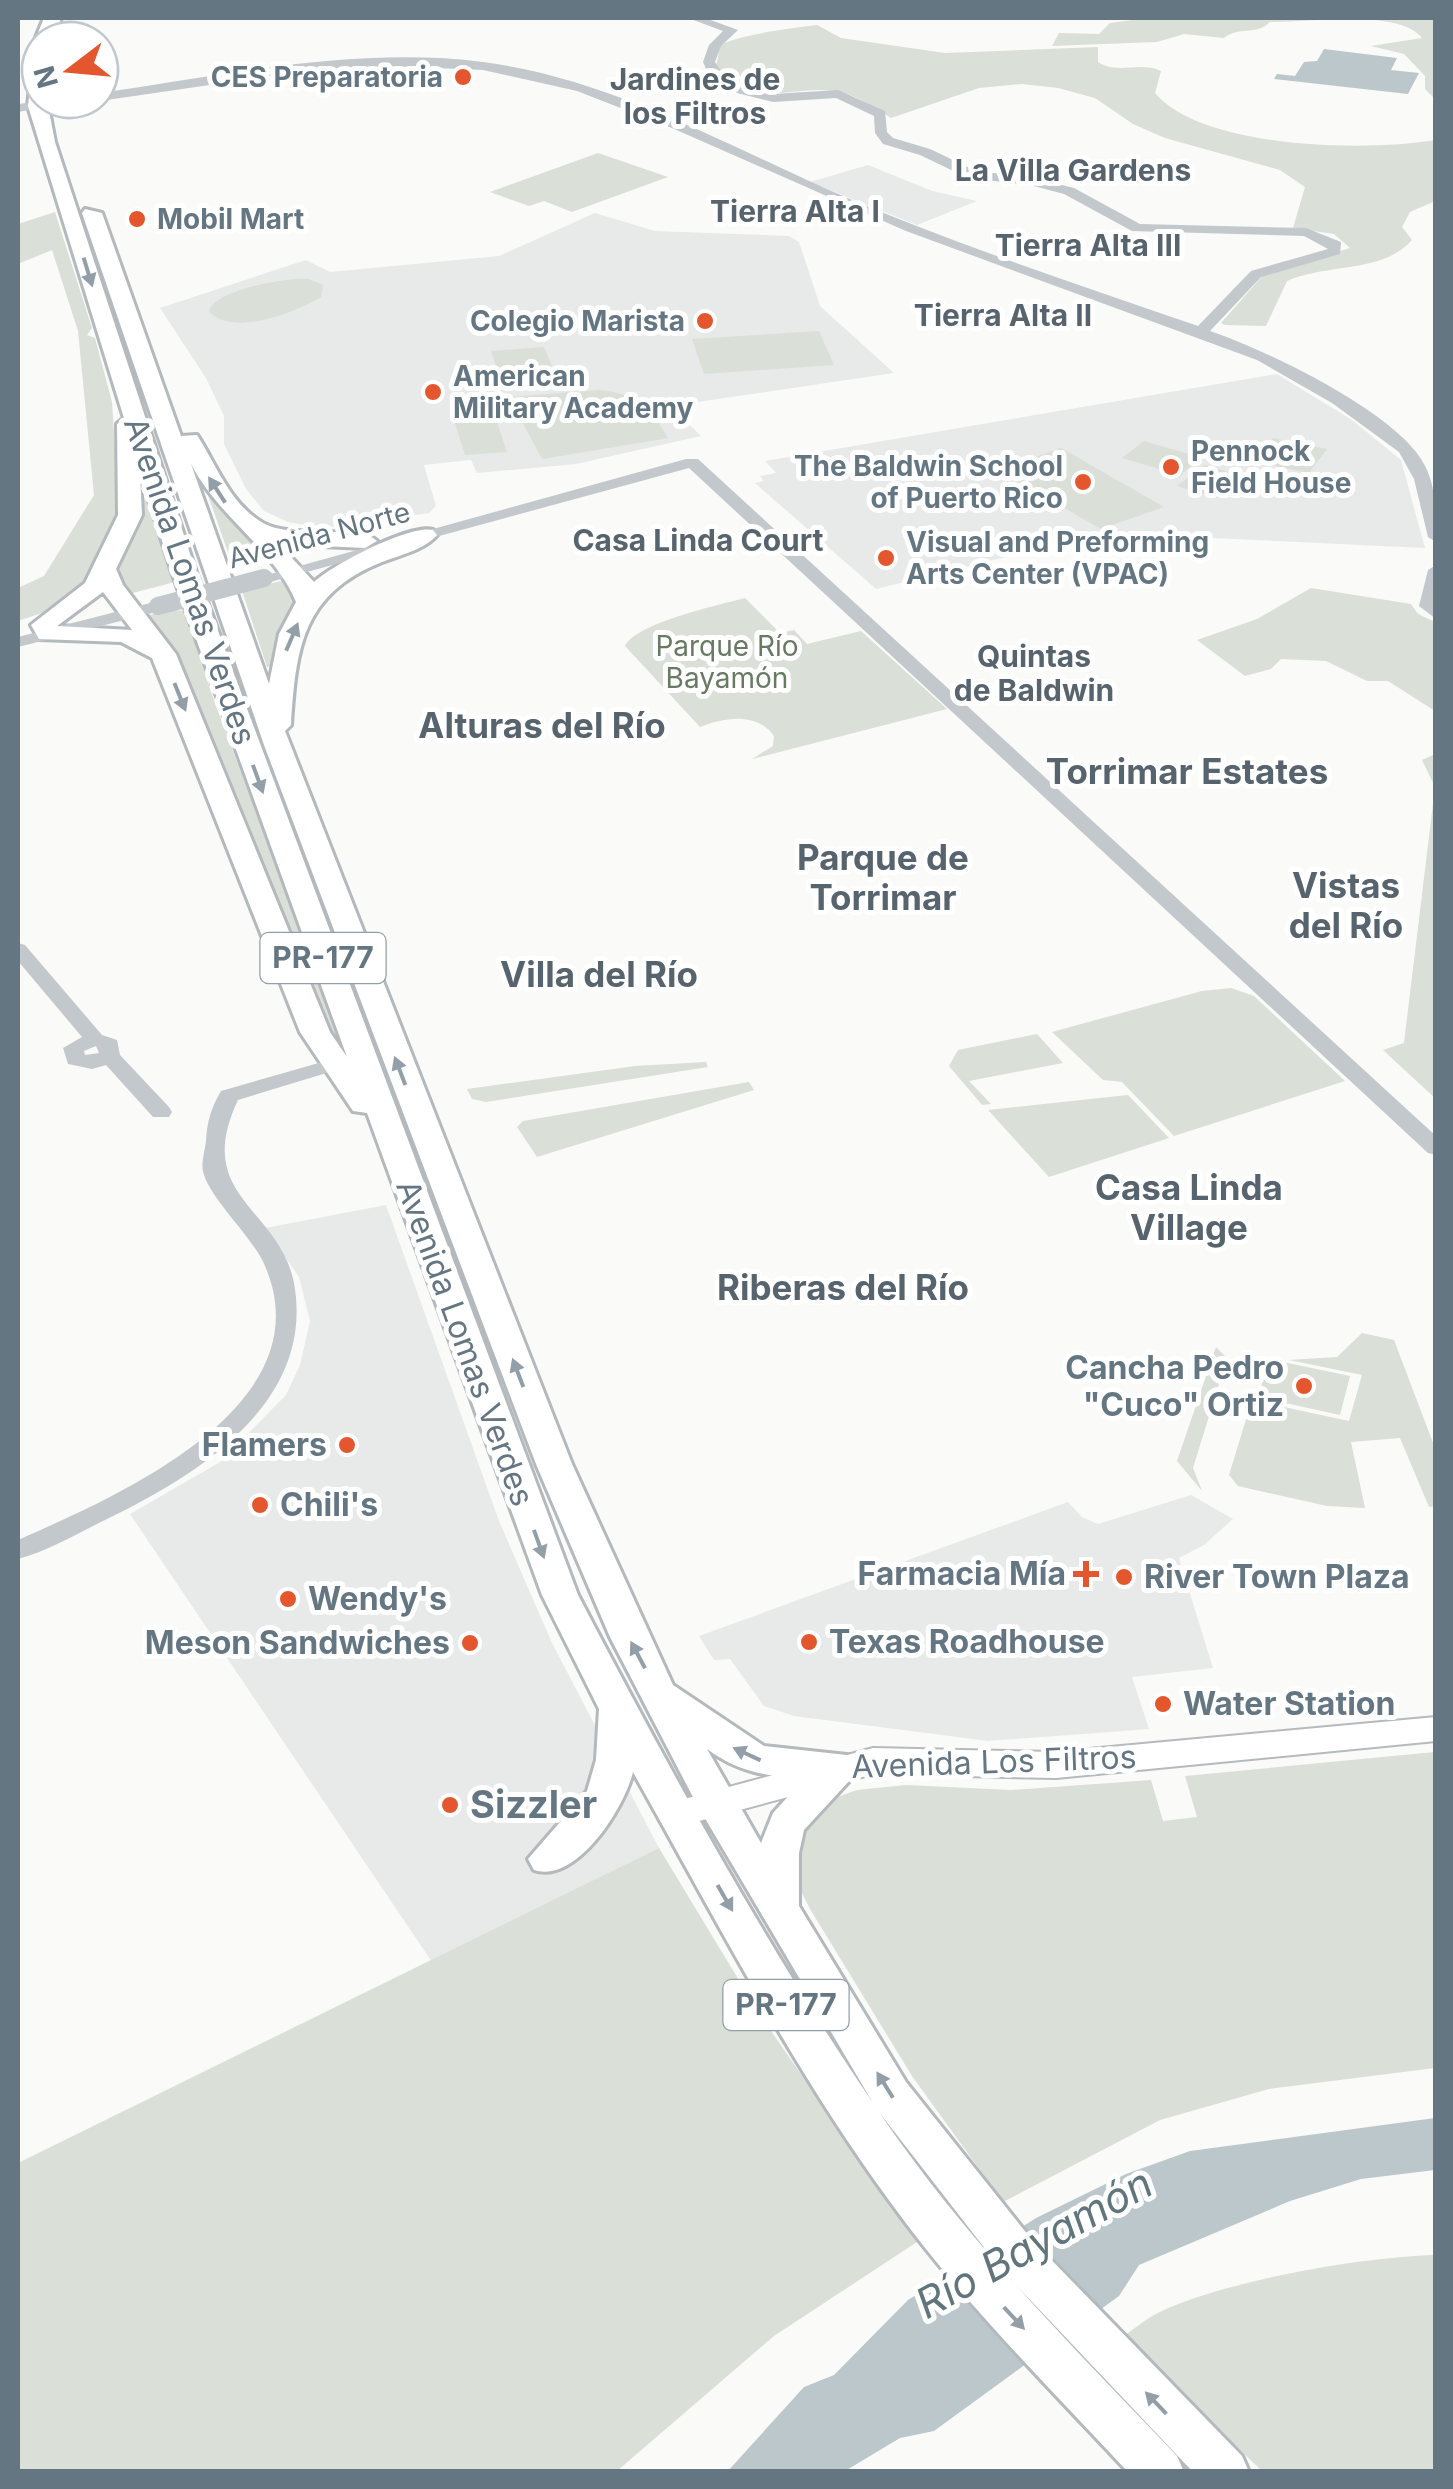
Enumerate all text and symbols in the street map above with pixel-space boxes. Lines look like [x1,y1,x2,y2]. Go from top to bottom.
north arrow [20,20,120,120]
place label: CES Preparatoria [211,60,443,94]
district label: Jardines de los Filtros [610,61,780,131]
text: N [27,62,65,92]
marker: CES Preparatoria [452,66,474,88]
district label: La Villa Gardens [955,152,1191,188]
district label: Tierra Alta I [710,193,880,229]
place label: Mobil Mart [157,202,304,236]
marker: Mobil Mart [126,208,148,230]
district label: Tierra Alta III [995,227,1181,263]
one-way arrow [81,257,96,287]
district label: Tierra Alta II [914,297,1092,333]
place label: Colegio Marista [470,304,685,338]
marker: Colegio Marista [694,310,716,332]
place label: American Military Academy [453,359,693,425]
marker: American Military Academy [422,381,444,403]
street label: Avenida Lomas Verdes [116,412,265,750]
place label: Pennock Field House [1191,434,1351,500]
place label: The Baldwin School of Puerto Rico [794,449,1063,515]
marker: Pennock Field House [1160,456,1182,478]
marker: The Baldwin School of Puerto Rico [1072,471,1094,493]
one-way arrow [208,477,226,504]
street label: Avenida Norte [224,494,414,576]
district label: Casa Linda Court [572,522,824,558]
place label: Visual and Preforming Arts Center (VPAC) [906,525,1209,591]
marker: Visual and Preforming Arts Center (VPAC) [875,547,897,569]
one-way arrow [284,622,300,652]
park label: Parque Río Bayamón [655,629,799,695]
district label: Quintas de Baldwin [954,638,1114,708]
one-way arrow [173,683,189,713]
district label: Alturas del Río [418,704,666,746]
district label: Torrimar Estates [1046,750,1328,792]
one-way arrow [251,764,266,794]
district label: Parque de Torrimar [797,836,969,918]
district label: Vistas del Río [1289,864,1403,946]
road number: PR-177 [260,933,386,983]
district label: Villa del Río [500,953,698,995]
one-way arrow [392,1055,407,1085]
district label: Casa Linda Village [1095,1166,1283,1248]
street label: Avenida Lomas Verdes [388,1174,543,1511]
district label: Riberas del Río [717,1266,969,1308]
place label: Cancha Pedro "Cuco" Ortiz [1065,1348,1284,1424]
one-way arrow [510,1358,525,1388]
marker: Cancha Pedro "Cuco" Ortiz [1293,1375,1315,1397]
place label: Flamers [202,1425,327,1464]
marker: Flamers [336,1434,358,1456]
place label: Chili's [280,1485,378,1524]
marker: Chili's [249,1494,271,1516]
one-way arrow [532,1529,547,1559]
place label: Farmacia Mía [857,1554,1066,1593]
place label: River Town Plaza [1144,1557,1410,1596]
marker: Farmacia Mía [1075,1563,1097,1585]
marker: River Town Plaza [1113,1566,1135,1588]
place label: Wendy's [308,1579,447,1618]
marker: Wendy's [277,1588,299,1610]
place label: Texas Roadhouse [829,1622,1105,1661]
place label: Meson Sandwiches [145,1623,450,1662]
marker: Texas Roadhouse [798,1631,820,1653]
marker: Meson Sandwiches [459,1632,481,1654]
one-way arrow [630,1640,647,1669]
place label: Water Station [1183,1684,1395,1723]
marker: Water Station [1152,1693,1174,1715]
street label: Avenida Los Filtros [851,1737,1137,1786]
one-way arrow [732,1745,761,1762]
place label: Sizzler [470,1781,597,1827]
marker: Sizzler [439,1794,461,1816]
one-way arrow [716,1884,733,1912]
road number: PR-177 [724,1980,848,2030]
one-way arrow [877,2071,894,2099]
water label: Río Bayamón [907,2157,1161,2328]
one-way arrow [1003,2305,1025,2330]
one-way arrow [1144,2391,1167,2415]

